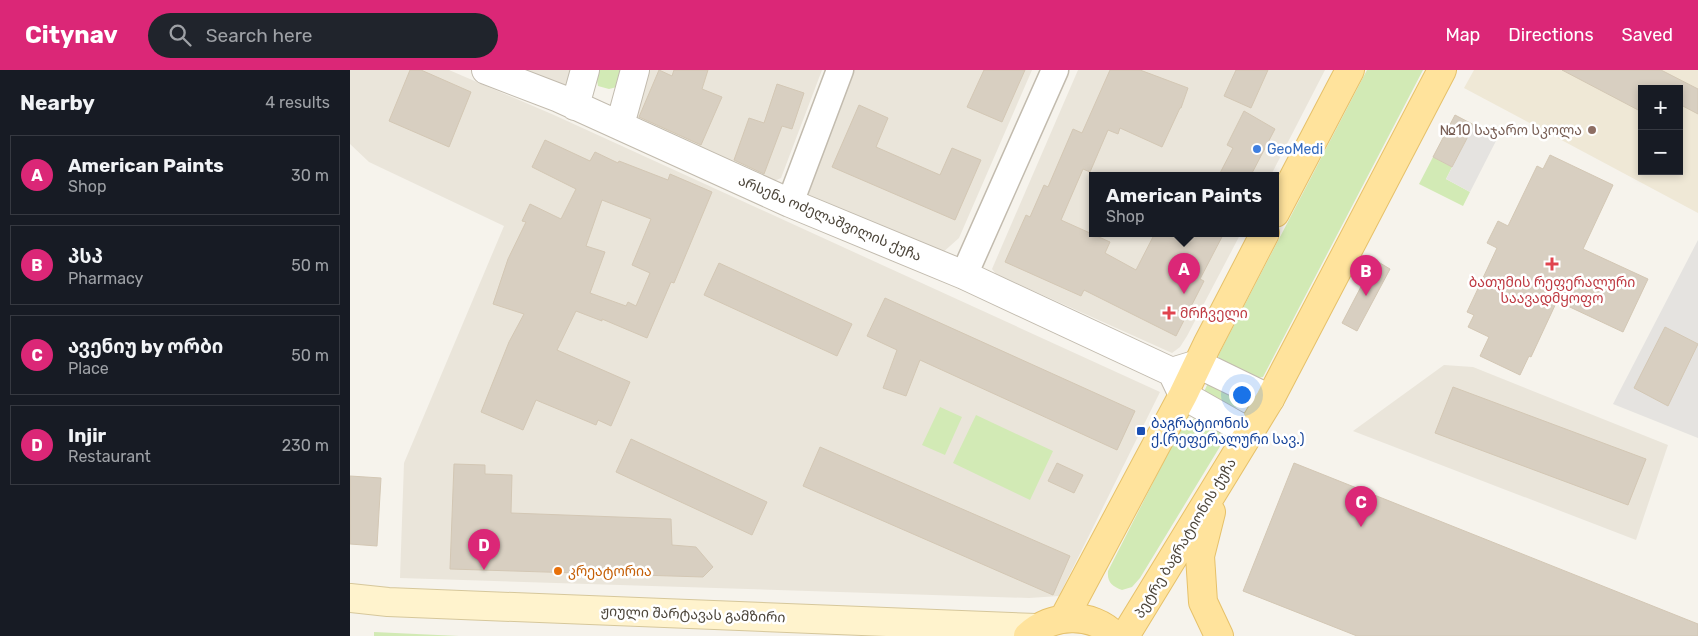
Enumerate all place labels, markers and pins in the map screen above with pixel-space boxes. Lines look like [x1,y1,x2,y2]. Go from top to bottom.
place label: №10 საჯარო სკოლა [1440,122,1582,139]
marker: №10 საჯარო სკოლა [1586,124,1598,136]
place label: GeoMedi [1267,141,1323,158]
marker: GeoMedi [1251,143,1263,155]
pin: A [1168,253,1200,294]
pin: B [1350,255,1382,296]
marker: ბათუმის რეფერალური საავადმყოფო [1545,257,1559,271]
place label: ბათუმის რეფერალური საავადმყოფო [1469,274,1635,307]
place label: მრჩველი [1180,305,1248,322]
marker: მრჩველი [1162,306,1176,320]
place label: ბაგრატიონის ქ.(რეფერალური სავ.) [1151,415,1305,448]
marker: ბაგრატიონის ქ.(რეფერალური სავ.) [1135,425,1147,437]
pin: C [1345,486,1377,527]
pin: D [468,529,500,570]
place label: კრეატორია [568,563,652,580]
marker: კრეატორია [552,565,564,577]

